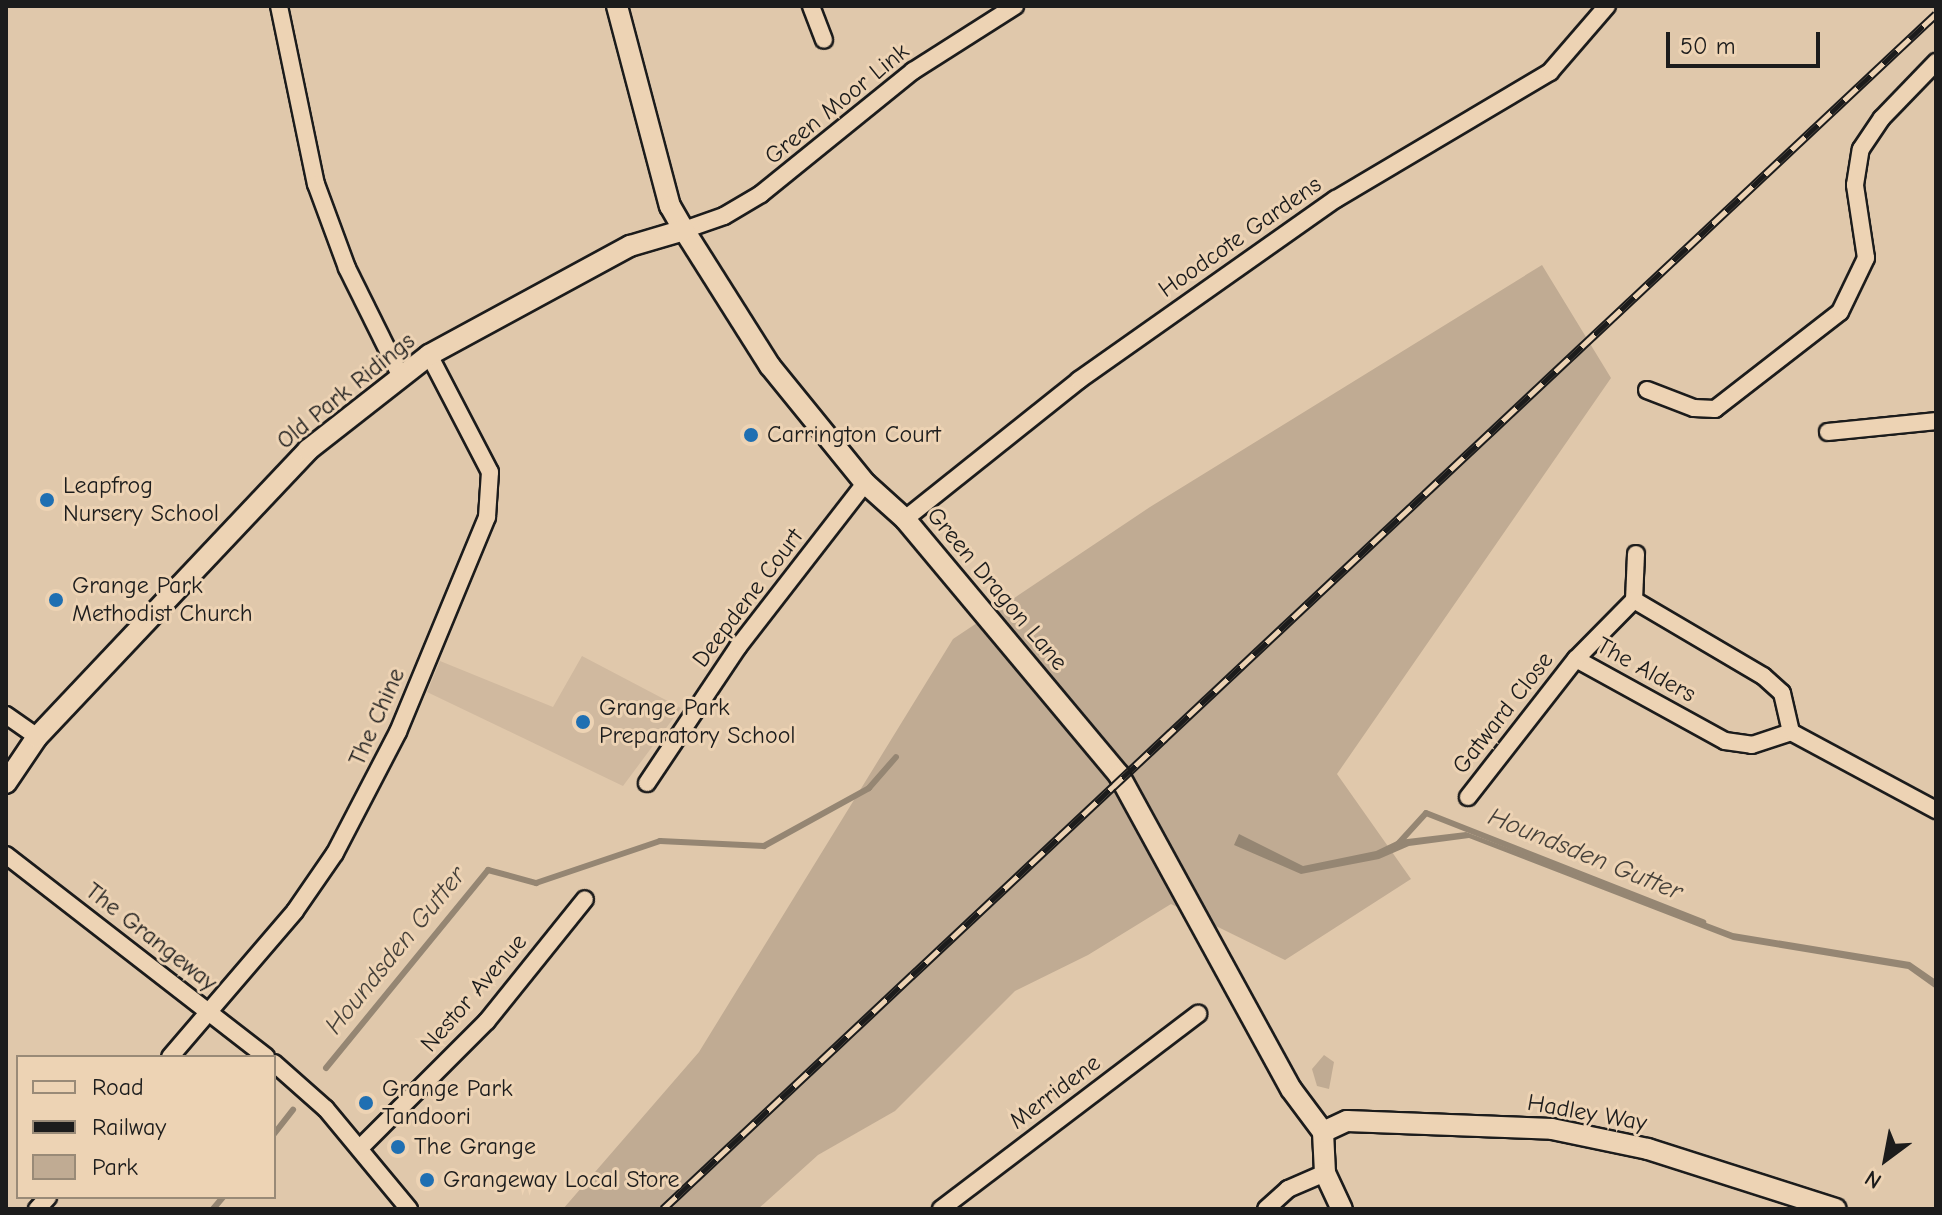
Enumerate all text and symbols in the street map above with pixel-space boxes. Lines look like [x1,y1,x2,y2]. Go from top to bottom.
scale bar [1670,16,1824,66]
text: 50 m [1680,32,1736,60]
street label: Green Moor Link [759,37,915,171]
street label: Hoodcote Gardens [1153,170,1327,304]
street label: Old Park Ridings [271,327,421,455]
place label: Carrington Court [767,421,941,449]
marker: Carrington Court [742,426,760,444]
place label: Leapfrog Nursery School [63,472,219,528]
marker: Leapfrog Nursery School [38,491,56,509]
street label: Green Dragon Lane [920,502,1074,676]
street label: Deepdene Court [687,523,809,673]
place label: Grange Park Methodist Church [72,572,253,628]
marker: Grange Park Methodist Church [47,591,65,609]
street label: The Alders [1591,631,1701,709]
street label: Gatward Close [1446,646,1560,780]
street label: The Chine [343,664,411,770]
place label: Grange Park Preparatory School [599,694,796,750]
marker: Grange Park Preparatory School [574,713,592,731]
water label: Houndsden Gutter [1483,802,1687,908]
water label: Houndsden Gutter [319,861,473,1041]
street label: The Grangeway [79,877,223,997]
street label: Nestor Avenue [415,928,533,1058]
street label: Merridene [1004,1048,1106,1136]
legend [16,1055,276,1199]
text: Road [92,1073,144,1101]
place label: Grange Park Tandoori [382,1075,513,1131]
street label: Hadley Way [1525,1088,1649,1138]
marker: Grange Park Tandoori [357,1094,375,1112]
text: Railway [92,1113,166,1141]
north arrow [1846,1119,1926,1199]
place label: The Grange [414,1133,536,1161]
marker: The Grange [389,1138,407,1156]
text: Park [92,1153,138,1181]
text: N [1860,1165,1886,1194]
place label: Grangeway Local Store [443,1166,679,1194]
marker: Grangeway Local Store [418,1171,436,1189]

